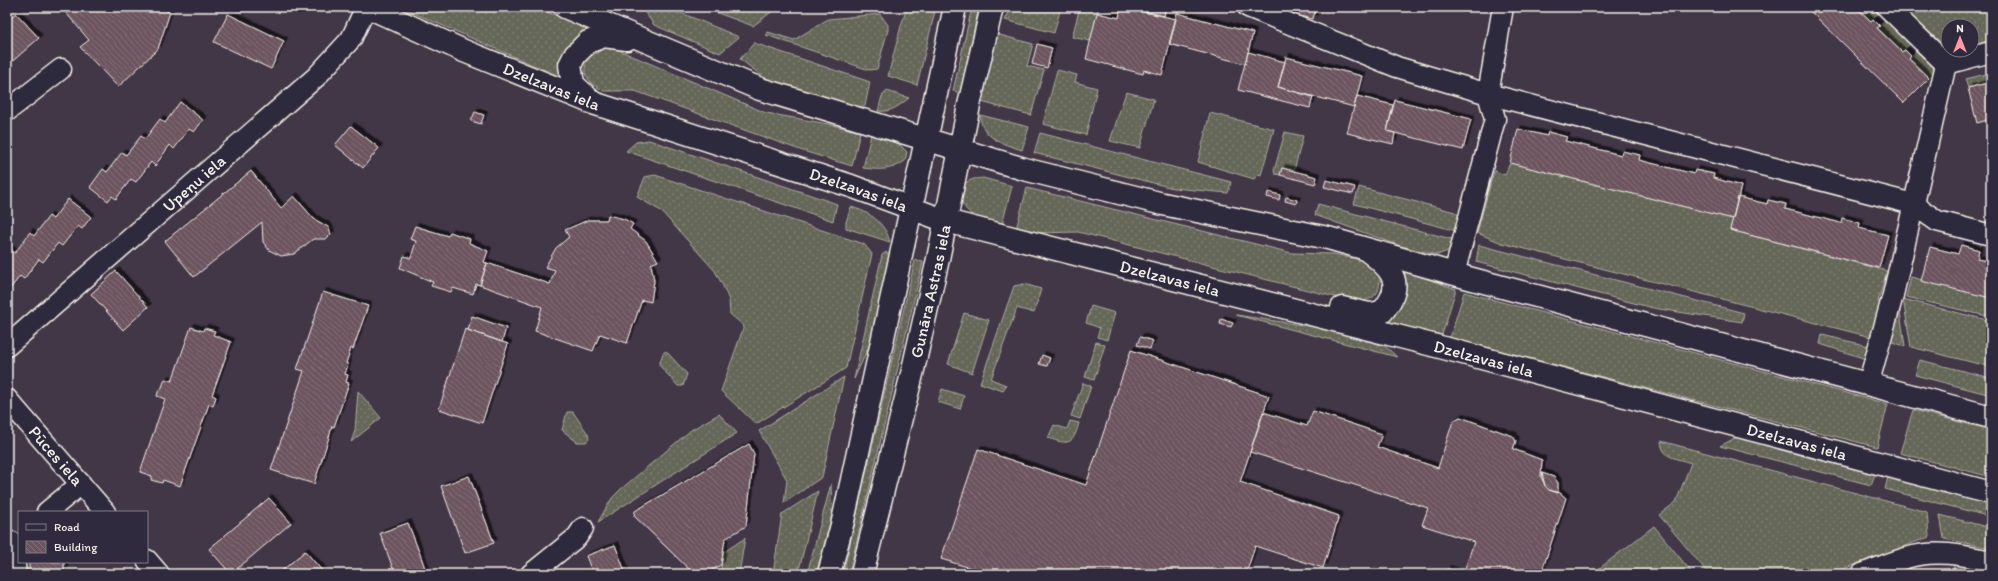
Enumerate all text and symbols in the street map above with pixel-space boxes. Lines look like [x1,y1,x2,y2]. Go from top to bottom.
north arrow [1940,18,1980,58]
text: N [1956,22,1964,35]
street label: Dzelzavas iela [500,58,602,115]
street label: Upeņu iela [159,150,230,216]
street label: Dzelzavas iela [807,163,911,216]
street label: Gunāra Astras iela [906,223,955,360]
street label: Dzelzavas iela [1118,256,1222,300]
street label: Dzelzavas iela [1432,336,1536,381]
street label: Dzelzavas iela [1745,419,1849,464]
street label: Pūces iela [25,422,88,490]
legend [18,511,148,563]
text: Road [54,520,80,534]
text: Building [54,540,98,554]

